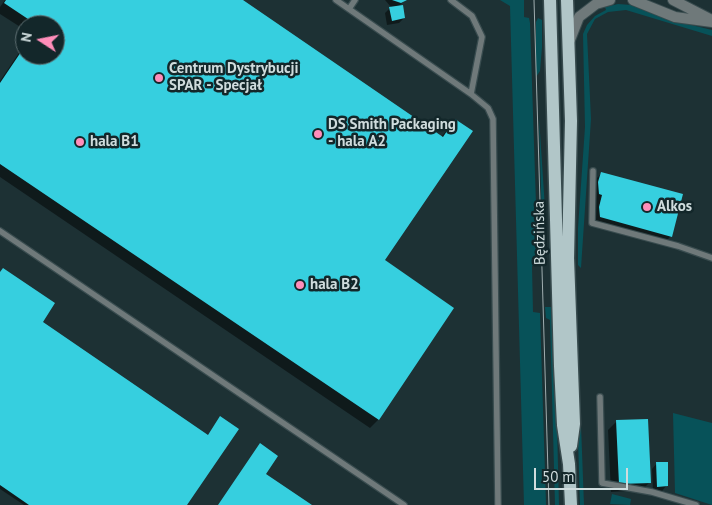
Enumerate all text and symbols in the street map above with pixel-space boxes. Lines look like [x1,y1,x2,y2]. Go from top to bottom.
north arrow [15,15,65,65]
text: N [17,31,36,44]
place label: Centrum Dystrybucji SPAR - Specjał [169,60,298,95]
marker: Centrum Dystrybucji SPAR - Specjał [153,72,165,84]
place label: DS Smith Packaging - hala A2 [328,116,456,151]
marker: DS Smith Packaging - hala A2 [312,128,324,140]
place label: hala B1 [90,133,139,151]
marker: hala B1 [74,136,86,148]
place label: Alkos [657,198,692,216]
street label: Będzińska [530,201,550,265]
marker: Alkos [641,201,653,213]
place label: hala B2 [310,276,359,294]
marker: hala B2 [294,279,306,291]
scale bar [537,458,631,490]
text: 50 m [542,467,575,486]

